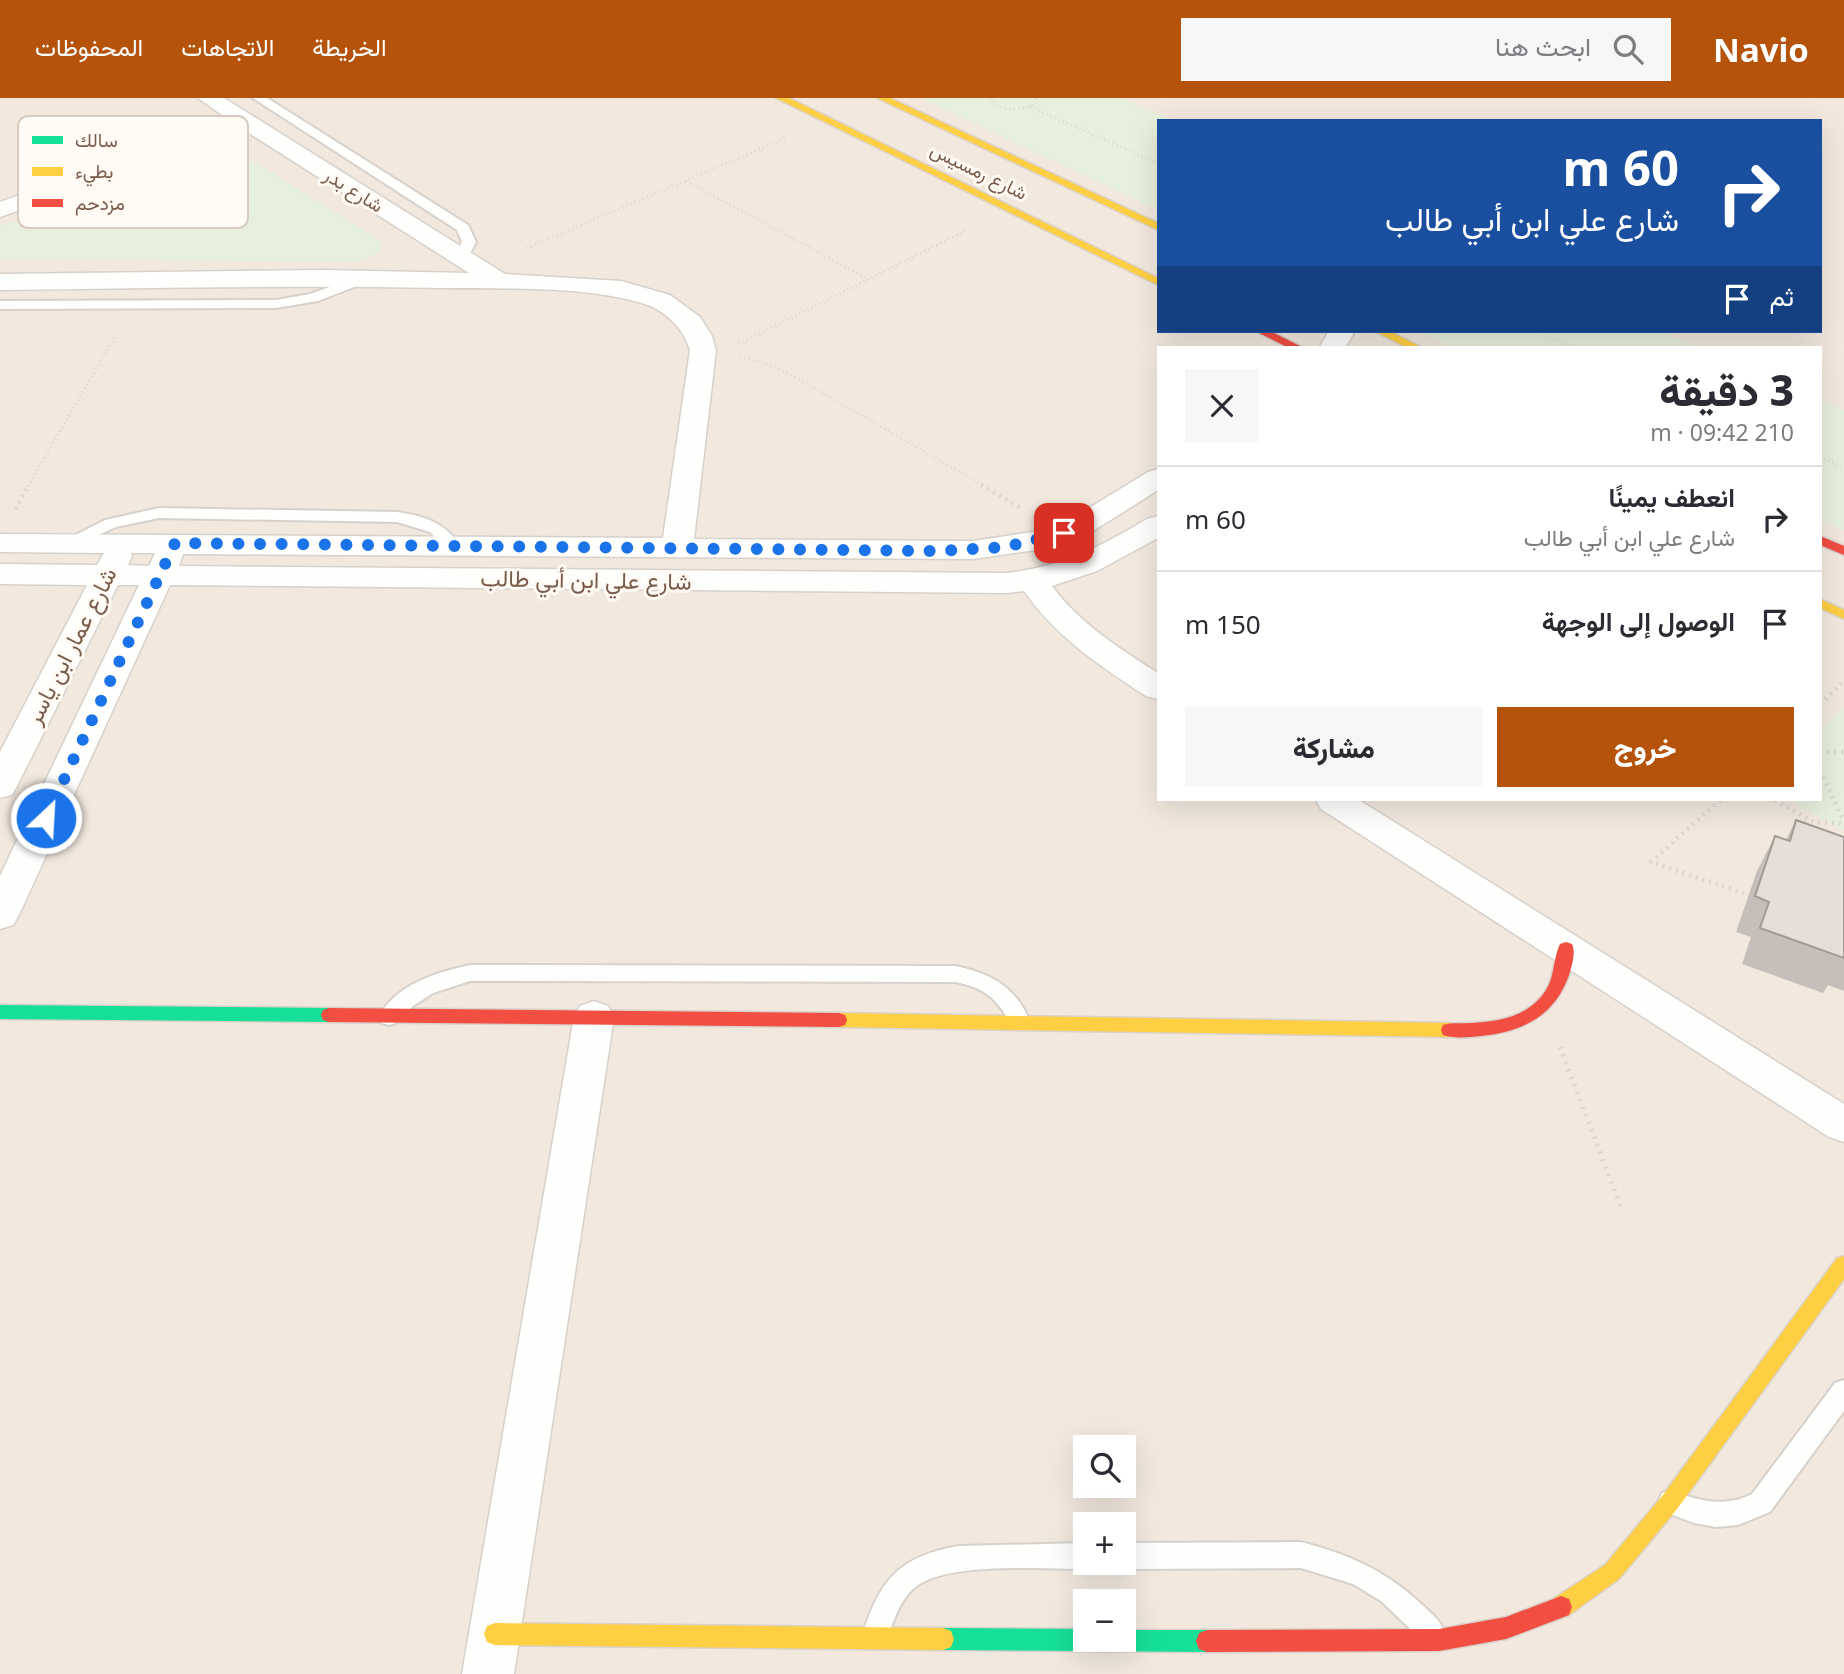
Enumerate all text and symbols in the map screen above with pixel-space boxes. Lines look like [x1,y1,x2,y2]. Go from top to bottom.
search box [1181,18,1671,81]
text: Navio [1713,27,1809,72]
text: ابحث هنا [1495,28,1591,64]
text: المحفوظات [35,30,143,63]
text: الاتجاهات [181,30,274,63]
text: الخريطة [312,30,387,63]
icon: search [1609,30,1647,68]
legend [18,116,248,228]
text: سالك [75,127,118,153]
text: 60 m [1562,134,1679,200]
street label: شارع رمسيس [926,136,1032,206]
icon: right [1703,147,1794,238]
text: بطيء [75,158,113,187]
street label: شارع بدر [319,161,389,218]
text: مزدحم [75,190,125,216]
text: شارع علي ابن أبي طالب [1385,197,1679,240]
text: ثم [1770,278,1794,314]
icon: arrive [1718,280,1756,318]
text: 3 دقيقة [1659,361,1794,418]
button: close [1185,369,1259,443]
text: 210 m · 09:42 [1650,416,1794,448]
text: انعطف يمينًا [1608,479,1735,515]
icon: right [1756,500,1794,538]
text: 60 m [1185,501,1246,537]
pin [1034,503,1094,563]
icon: arrive [1045,514,1083,552]
text: شارع علي ابن أبي طالب [1524,521,1735,553]
street label: شارع علي ابن أبي طالب [480,561,692,601]
street label: شارع عمار ابن ياسر [16,562,124,731]
text: الوصول إلى الوجهة [1542,603,1735,639]
icon: arrive [1756,605,1794,643]
text: 150 m [1185,606,1261,642]
button: مشاركة [1185,707,1483,787]
button: خروج [1497,707,1794,787]
position arrow [9,781,83,855]
map controls [1073,1435,1136,1652]
button: search [1073,1435,1136,1498]
button: + [1073,1512,1136,1575]
button: − [1073,1589,1136,1652]

